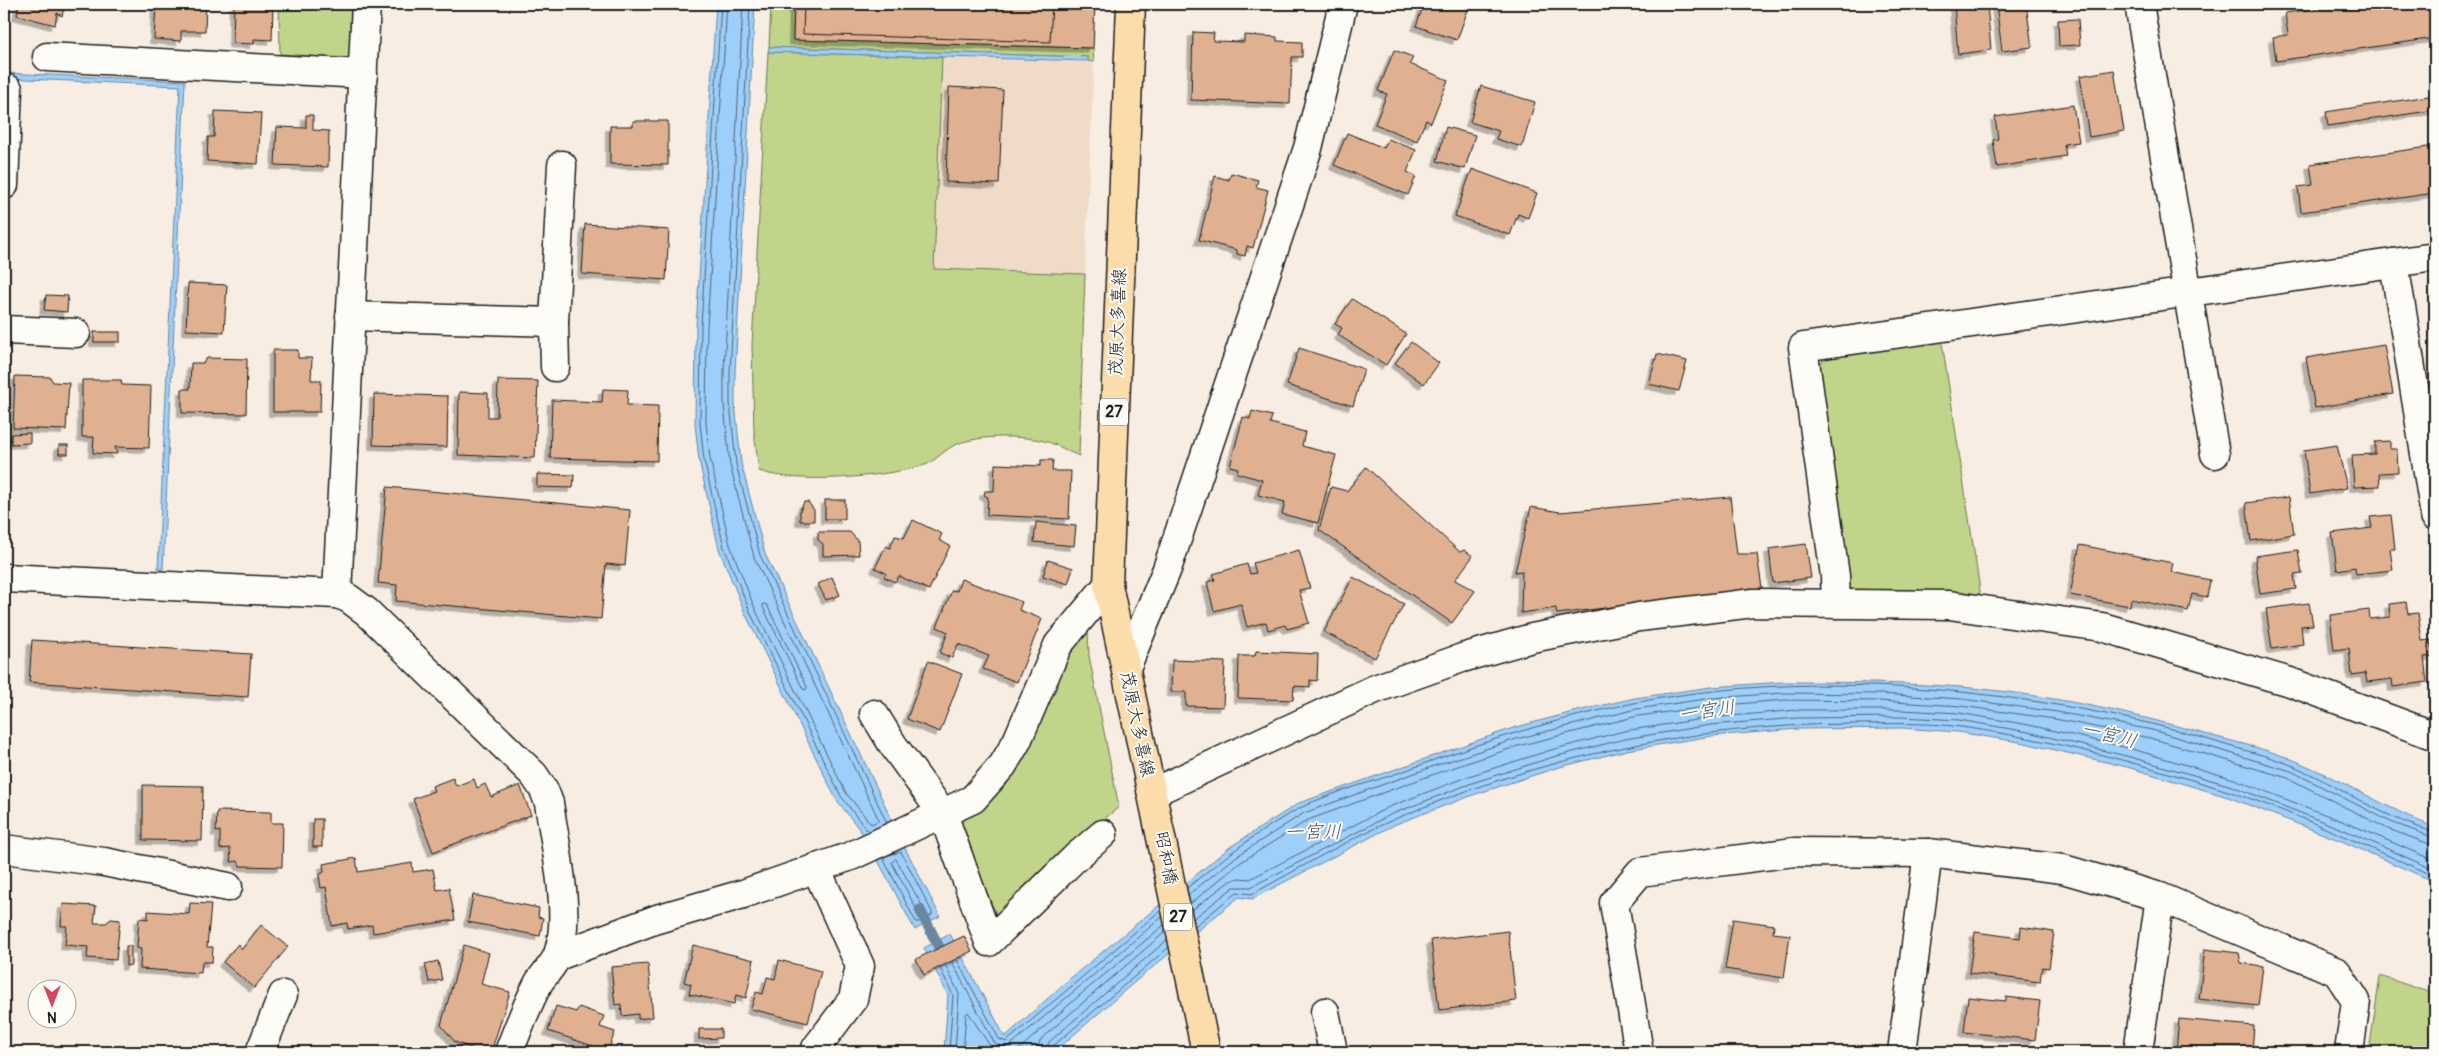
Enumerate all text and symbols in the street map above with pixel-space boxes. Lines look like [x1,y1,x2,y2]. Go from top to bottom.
street label: 茂原大多喜線 [1105,268,1131,376]
road number: 27 [1100,398,1128,426]
street label: 茂原大多喜線 [1115,669,1159,779]
water label: 一宮川 [1677,695,1737,727]
water label: 一宮川 [2078,716,2140,754]
water label: 一宮川 [1284,820,1342,844]
street label: 昭和橋 [1150,829,1182,887]
road number: 27 [1164,904,1192,930]
north arrow [28,978,78,1028]
text: N [47,1008,57,1025]

